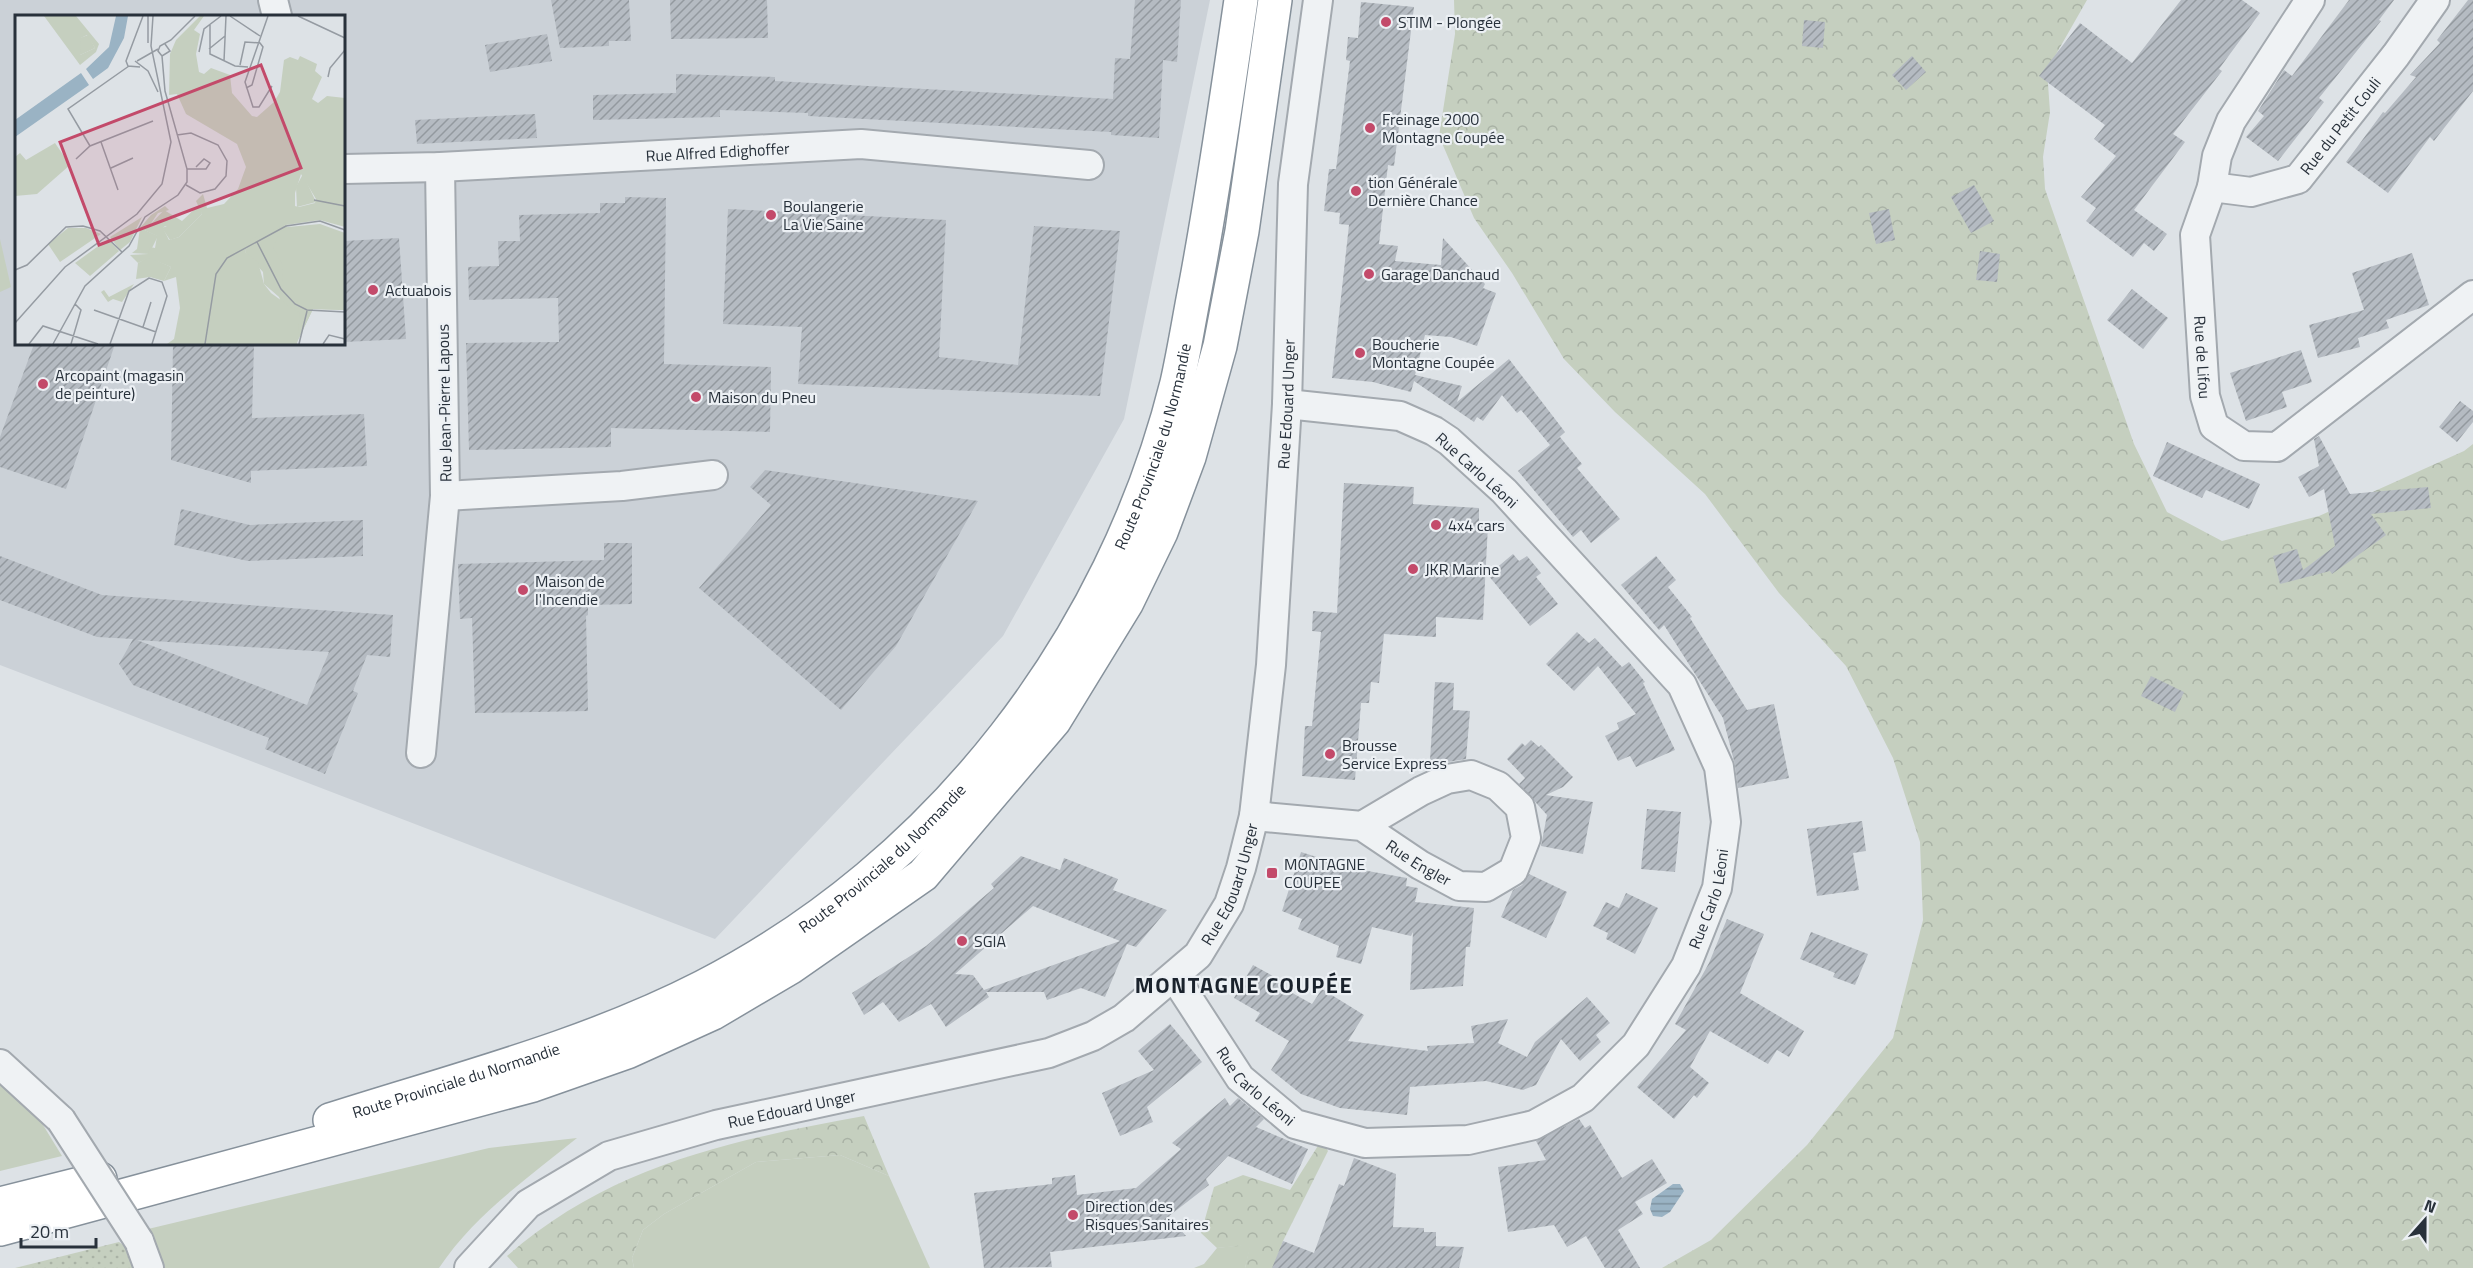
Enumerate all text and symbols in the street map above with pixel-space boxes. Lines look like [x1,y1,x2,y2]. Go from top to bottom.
place label: STIM - Plongée [1398,10,1501,34]
inset map [15,15,345,345]
marker: STIM - Plongée [1379,15,1393,29]
street label: Rue du Petit Couli [2294,72,2386,180]
place label: Freinage 2000 Montagne Coupée [1382,107,1504,149]
marker: Freinage 2000 Montagne Coupée [1363,121,1377,135]
street label: Rue Alfred Edighoffer [645,136,791,168]
place label: tion Générale Dernière Chance [1368,170,1478,212]
marker: tion Générale Dernière Chance [1349,184,1363,198]
place label: Boulangerie La Vie Saine [783,194,864,236]
marker: Boulangerie La Vie Saine [764,208,778,222]
place label: Garage Danchaud [1381,262,1500,286]
marker: Garage Danchaud [1362,267,1376,281]
place label: Actuabois [385,278,451,302]
marker: Actuabois [366,283,380,297]
street label: Rue de Lifou [2188,315,2217,400]
street label: Rue Jean-Pierre Lapous [431,324,457,482]
place label: Boucherie Montagne Coupée [1372,332,1494,374]
street label: Rue Edouard Unger [1271,338,1301,470]
street label: Route Provinciale du Normandie [1108,341,1197,553]
marker: Boucherie Montagne Coupée [1353,346,1367,360]
place label: Arcopaint (magasin de peinture) [55,363,184,405]
marker: Arcopaint (magasin de peinture) [36,377,50,391]
place label: Maison du Pneu [708,385,816,409]
marker: Maison du Pneu [689,390,703,404]
street label: Rue Carlo Léoni [1430,426,1524,514]
place label: 4x4 cars [1448,513,1505,537]
marker: 4x4 cars [1429,518,1443,532]
place label: JKR Marine [1425,557,1499,581]
marker: JKR Marine [1406,562,1420,576]
place label: Maison de l'Incendie [535,569,605,611]
marker: Maison de l'Incendie [516,583,530,597]
place label: Brousse Service Express [1342,733,1447,775]
marker: Brousse Service Express [1323,747,1337,761]
street label: Route Provinciale du Normandie [793,778,971,939]
street label: Rue Edouard Unger [1195,820,1264,950]
street label: Rue Engler [1381,833,1456,892]
street label: Rue Carlo Léoni [1682,847,1734,953]
place label: MONTAGNE COUPEE [1284,852,1365,894]
marker: MONTAGNE COUPEE [1265,866,1279,880]
place label: SGIA [974,929,1006,953]
marker: SGIA [955,934,969,948]
district label: MONTAGNE COUPÉE [1135,968,1353,1002]
street label: Route Provinciale du Normandie [349,1036,563,1124]
street label: Rue Carlo Léoni [1211,1042,1300,1131]
street label: Rue Edouard Unger [725,1083,858,1134]
north arrow [2395,1190,2455,1250]
text: N [2421,1193,2440,1219]
place label: Direction des Risques Sanitaires [1085,1194,1209,1236]
marker: Direction des Risques Sanitaires [1066,1208,1080,1222]
scale bar [21,1211,96,1249]
text: 20 m [30,1218,69,1245]

